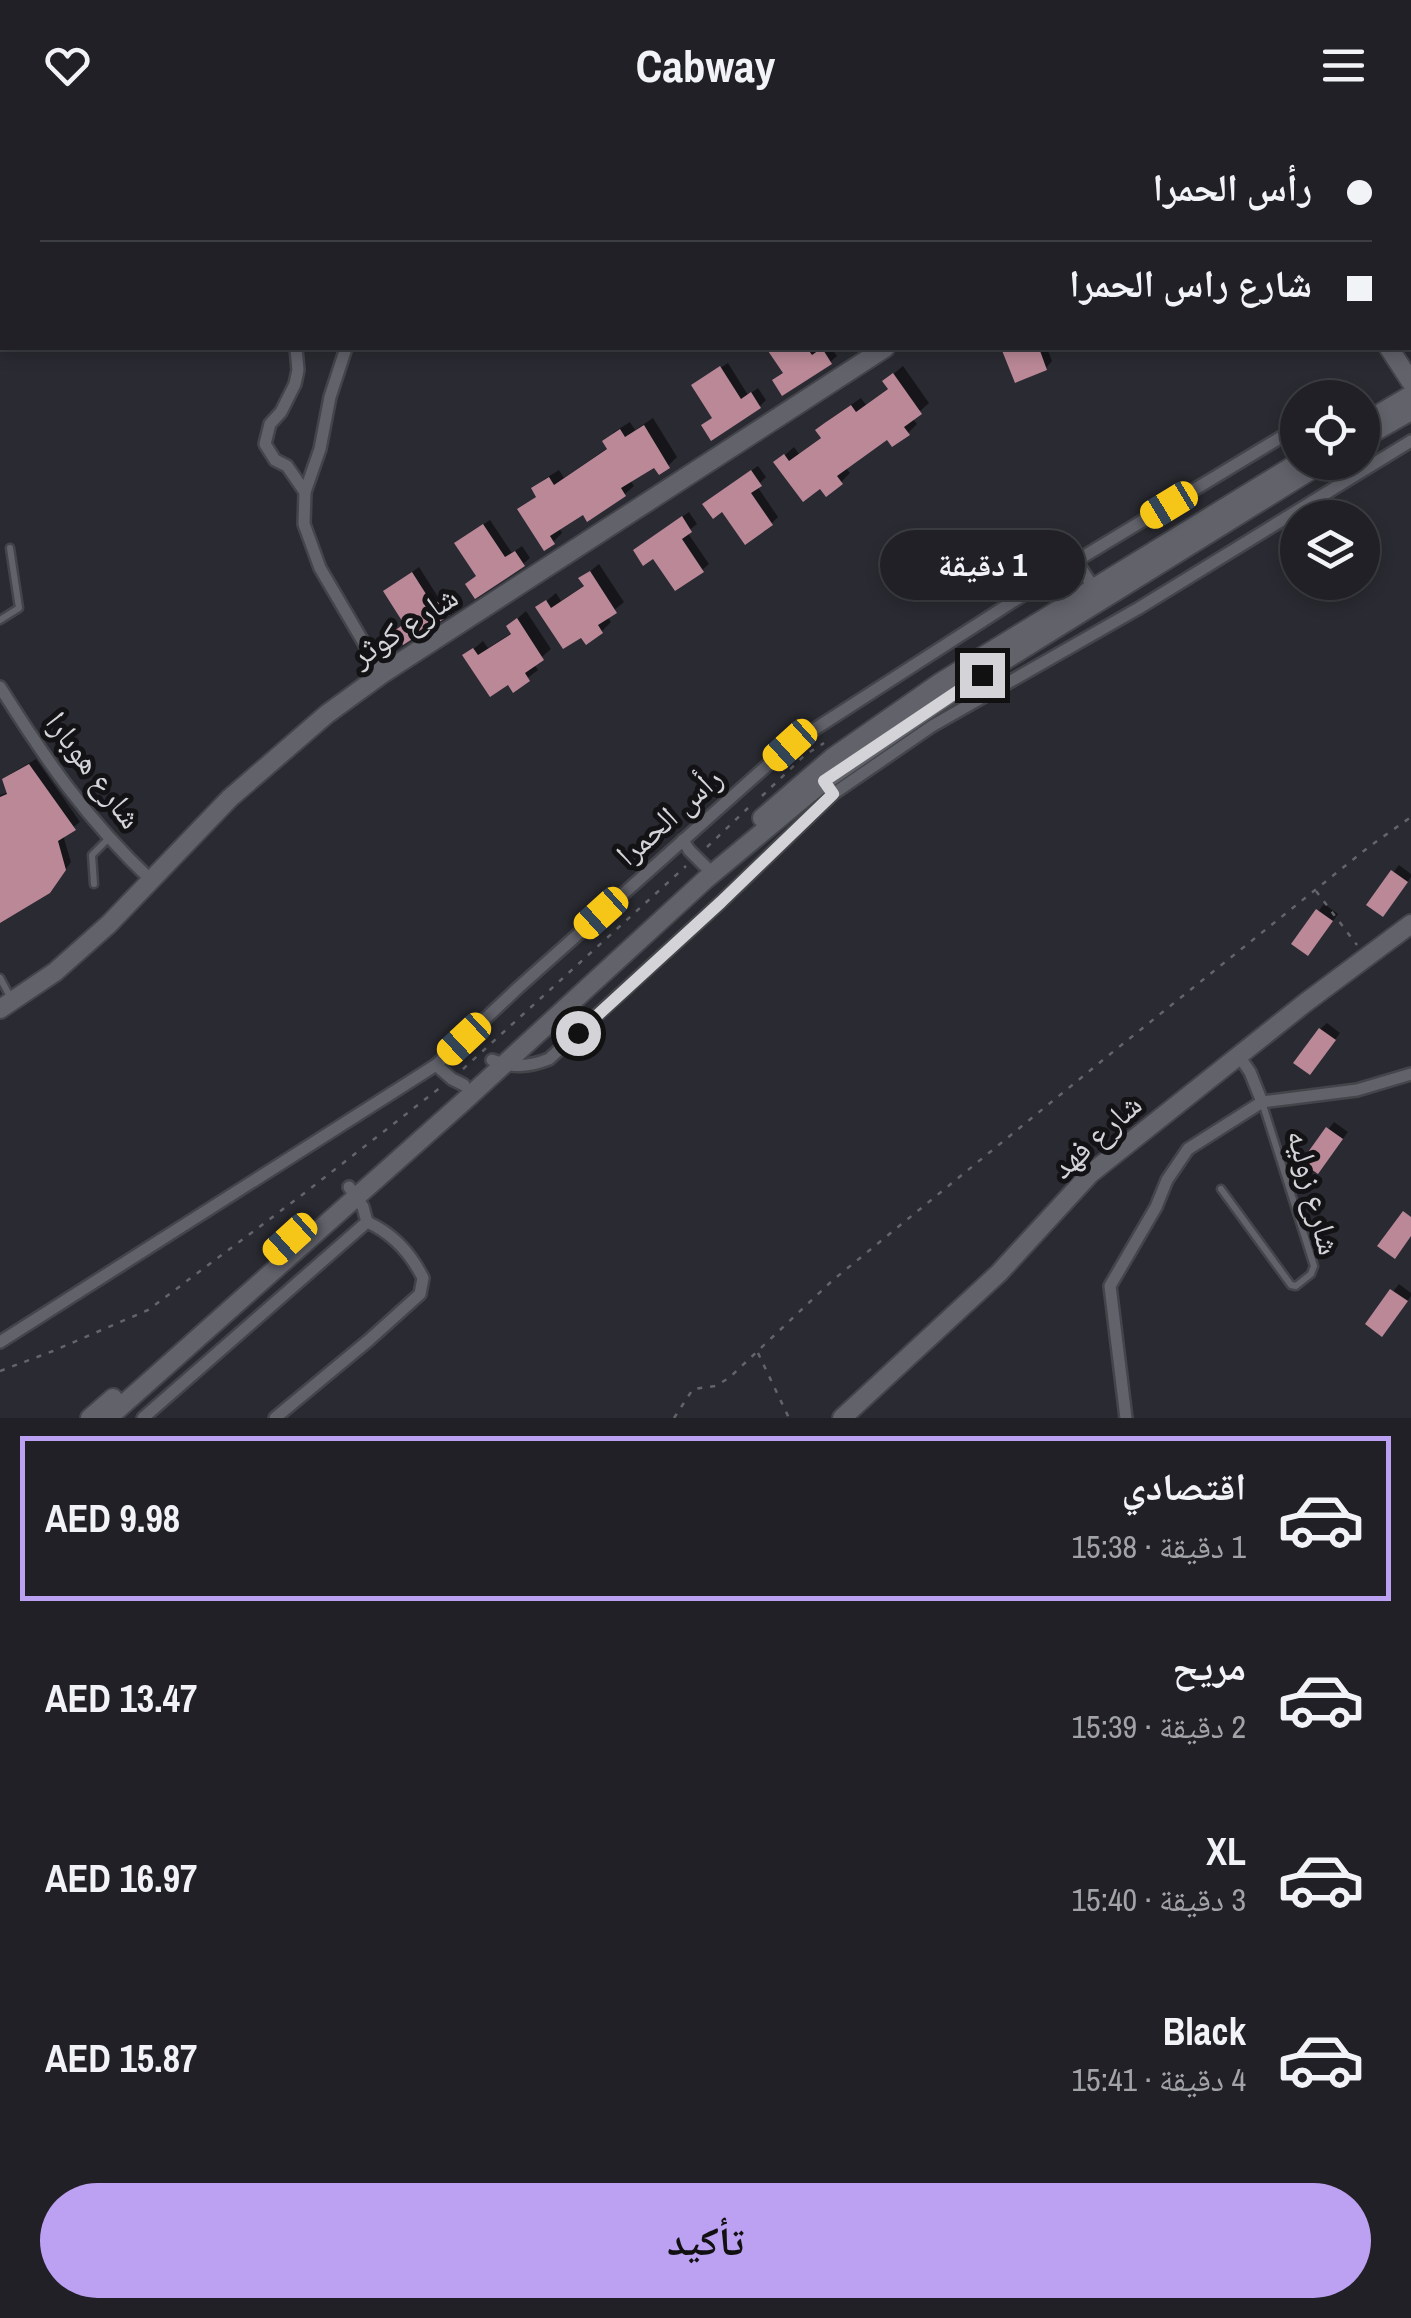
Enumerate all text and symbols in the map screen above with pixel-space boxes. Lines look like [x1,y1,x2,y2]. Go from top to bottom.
text: Cabway [636,35,775,96]
icon: heart [40,38,95,93]
icon: menu [1316,38,1371,93]
text: رأس الحمرا [1152,162,1312,213]
text: شارع راس الحمرا [1069,258,1312,309]
map controls [1280,380,1380,600]
button: locate [1280,380,1380,480]
car [1136,477,1202,533]
button: layers [1280,500,1380,600]
callout: 1 دقيقة [880,530,1084,600]
text: 1 دقيقة [938,543,1027,586]
street label: شارع كوثر [341,575,466,677]
route end [960,653,1005,698]
street label: شارع هوبارا [36,702,153,837]
car [758,714,822,776]
street label: رأس الحمرا [606,756,731,875]
car [569,882,633,944]
car [432,1008,496,1070]
route start [556,1011,601,1056]
street label: شارع فهد [1041,1083,1151,1188]
street label: شارع زوليه [1277,1124,1352,1259]
car [258,1208,322,1270]
text: اقتصادي [1122,1461,1246,1512]
icon: car [1276,1474,1366,1564]
text: AED 9.98 [45,1493,180,1544]
text: 1 دقيقة · 15:38 [1071,1525,1246,1568]
text: مريح [1172,1641,1246,1692]
icon: car [1276,1654,1366,1744]
text: AED 13.47 [45,1673,197,1724]
text: 2 دقيقة · 15:39 [1071,1705,1246,1748]
text: XL [1206,1826,1246,1877]
icon: car [1276,1834,1366,1924]
text: AED 16.97 [45,1853,197,1904]
text: 3 دقيقة · 15:40 [1071,1878,1246,1921]
text: Black [1163,2006,1246,2057]
icon: car [1276,2014,1366,2104]
text: AED 15.87 [45,2033,197,2084]
text: 4 دقيقة · 15:41 [1071,2058,1246,2101]
button: تأكيد [40,2183,1371,2298]

